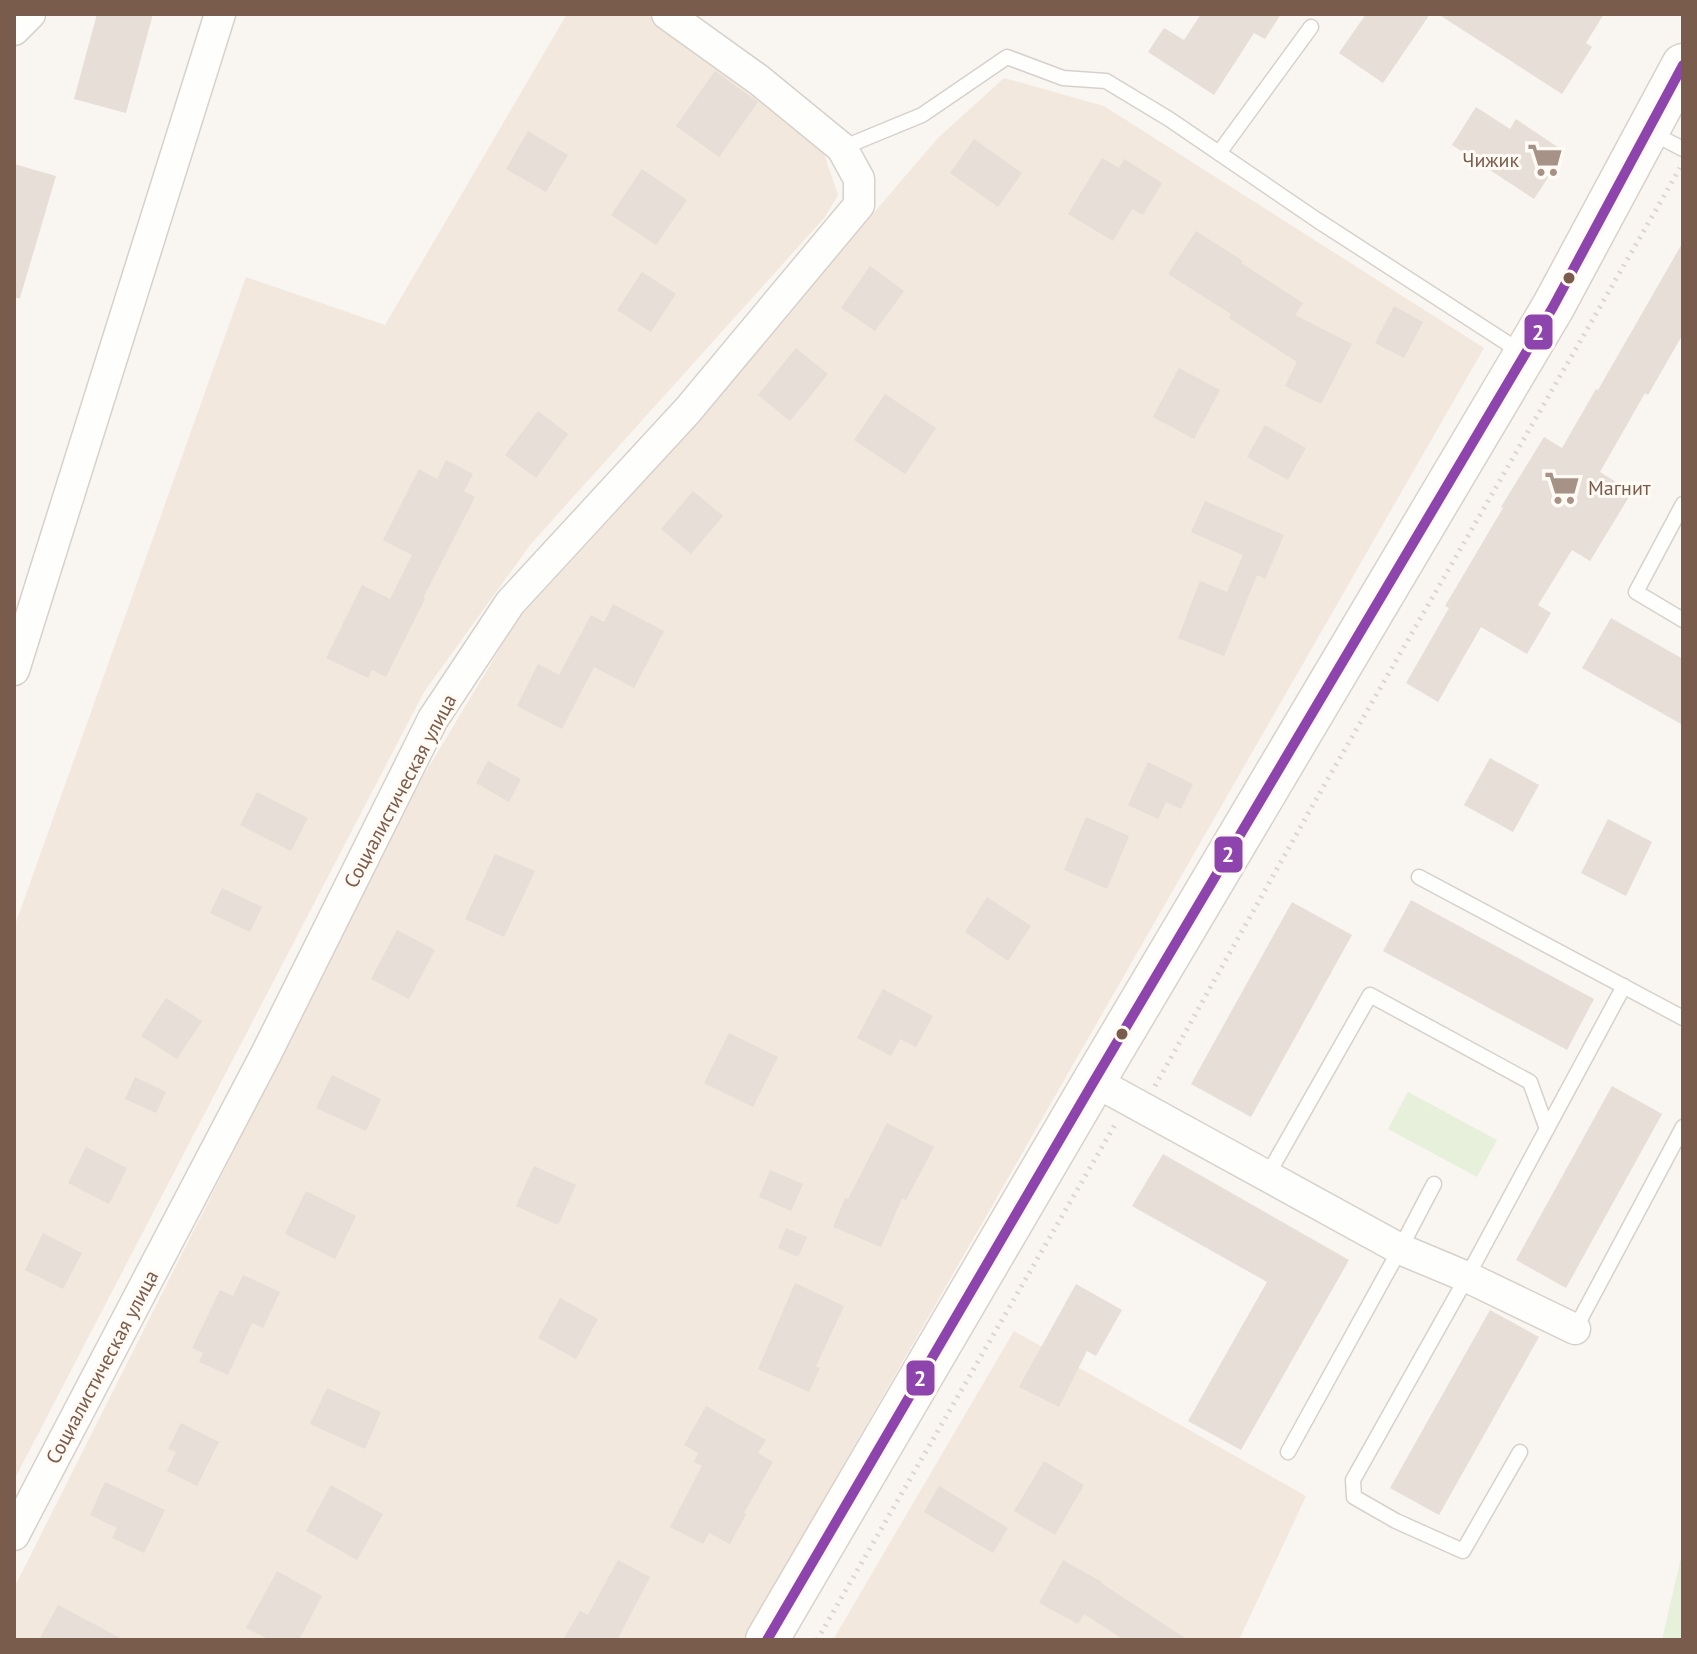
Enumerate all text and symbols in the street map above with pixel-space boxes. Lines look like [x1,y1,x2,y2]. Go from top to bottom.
supermarket icon: Чижик [1526,141,1564,179]
place label: Чижик [1462,147,1519,173]
unlabelled marker [1561,270,1577,286]
line badge: 2 [1523,313,1554,351]
text: 2 [1532,318,1544,346]
supermarket icon: Магнит [1543,469,1581,507]
place label: Магнит [1588,475,1651,501]
street label: Социалистическая улица [338,690,462,892]
line badge: 2 [1213,835,1244,874]
text: 2 [1222,840,1234,868]
unlabelled marker [1114,1026,1130,1042]
street label: Социалистическая улица [40,1266,164,1468]
line badge: 2 [905,1359,936,1397]
text: 2 [914,1364,926,1392]

